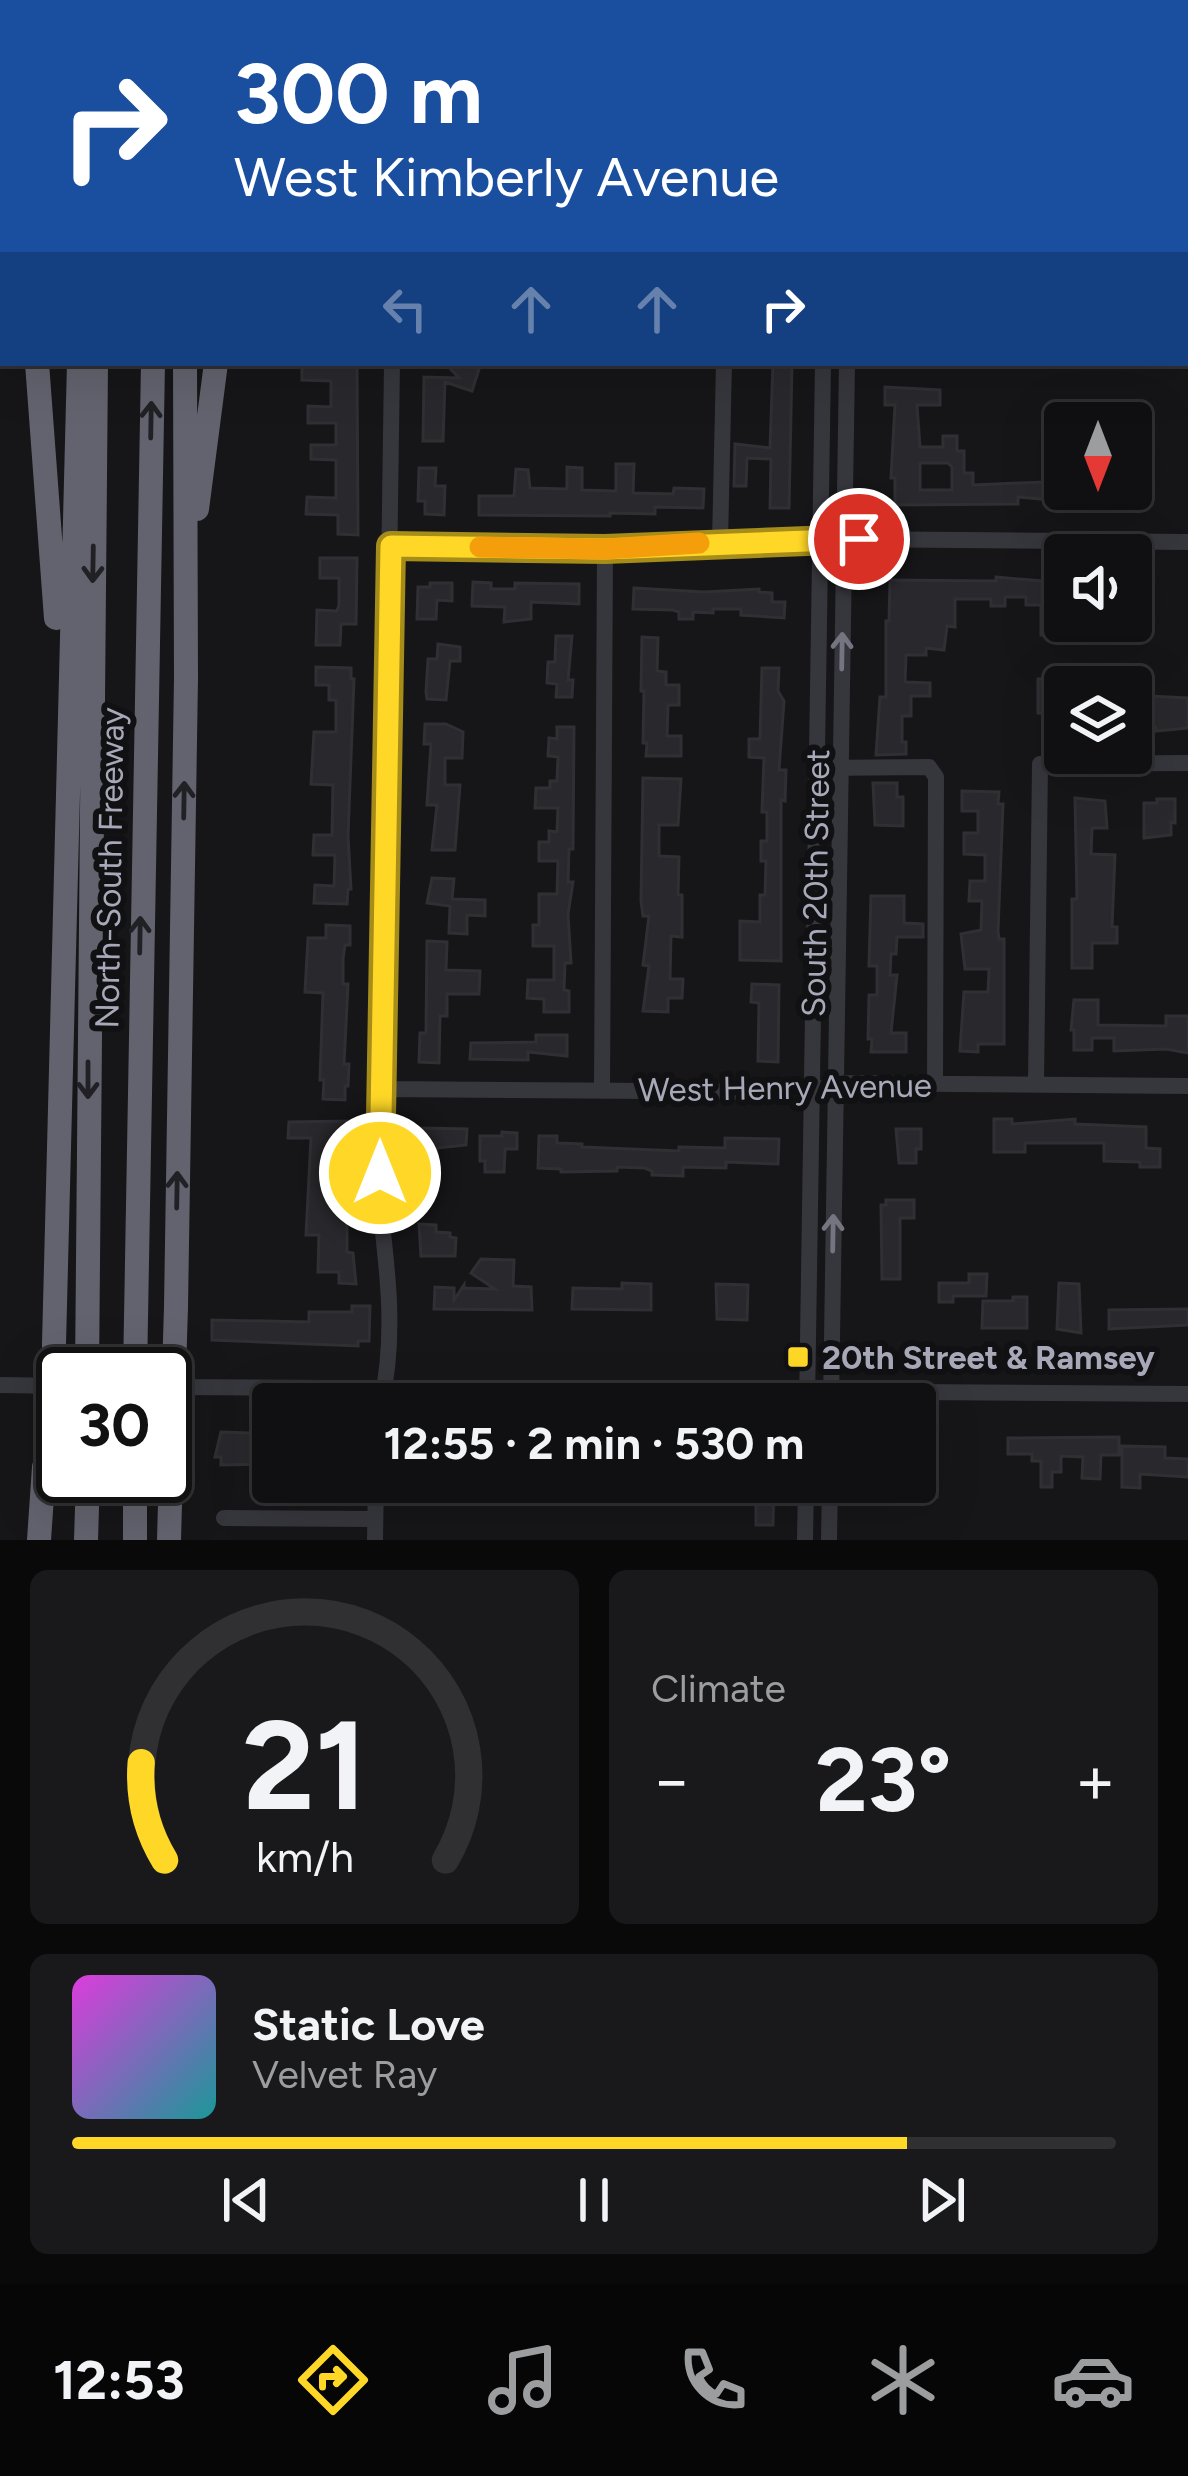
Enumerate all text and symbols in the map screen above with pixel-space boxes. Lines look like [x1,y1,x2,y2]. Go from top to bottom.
text: 300 m [234,43,483,144]
icon: right [36,48,192,204]
text: West Kimberly Avenue [234,145,779,210]
icon: left [372,276,438,342]
icon: ahead [498,276,564,342]
icon: ahead [624,276,690,342]
icon: right [750,276,816,342]
one-way arrow [140,401,163,440]
north arrow [1044,402,1152,510]
map controls [1044,402,1152,774]
pin [808,488,910,590]
icon: arrive [826,506,892,572]
button: sound [1044,534,1152,642]
one-way arrow [82,544,104,583]
one-way arrow [831,632,854,671]
button: layers [1044,666,1152,774]
street label: North-South Freeway [87,706,132,1029]
street label: South 20th Street [794,749,837,1017]
one-way arrow [173,781,195,820]
one-way arrow [129,916,152,955]
one-way arrow [77,1060,99,1099]
street label: West Henry Avenue [638,1065,932,1110]
position arrow [317,1110,443,1236]
one-way arrow [166,1171,189,1210]
one-way arrow [822,1214,845,1253]
place label: 20th Street & Ramsey [822,1338,1155,1377]
marker: 20th Street & Ramsey [785,1344,811,1370]
speed limit sign: 30 [36,1347,192,1503]
text: 12:55 · 2 min · 530 m [384,1416,804,1470]
text: Climate [651,1665,786,1712]
text: 21 [242,1690,367,1840]
text: 23° [815,1725,952,1834]
text: − [651,1740,692,1820]
text: + [1075,1740,1116,1820]
text: km/h [256,1831,353,1883]
text: Static Love [252,1997,485,2051]
text: Velvet Ray [252,2051,437,2098]
icon: previous [213,2167,279,2233]
icon: pause [561,2167,627,2233]
icon: next [909,2167,975,2233]
icon: directions [291,2338,375,2422]
icon: music [481,2338,565,2422]
icon: phone [671,2338,755,2422]
icon: climate [861,2338,945,2422]
icon: car [1051,2338,1135,2422]
text: 12:53 [53,2348,185,2413]

